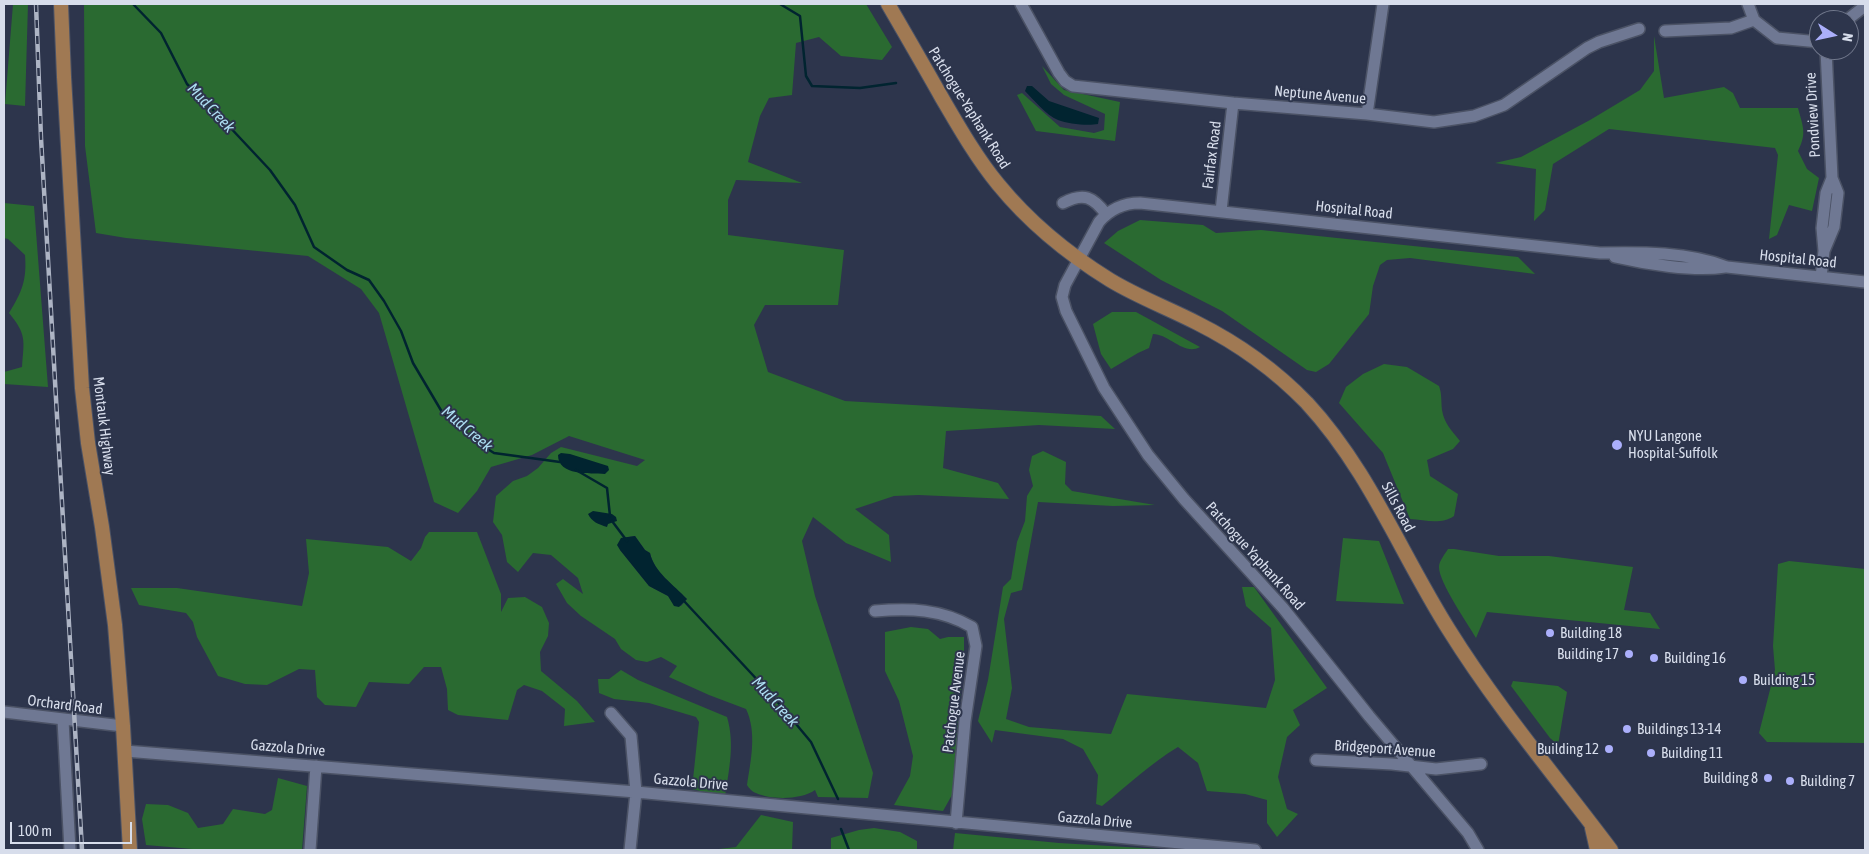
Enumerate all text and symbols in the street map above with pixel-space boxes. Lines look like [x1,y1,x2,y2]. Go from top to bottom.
north arrow [1809,10,1859,60]
text: N [1839,32,1856,43]
street label: Patchogue-Yaphank Road [924,44,1014,172]
street label: Pondview Drive [1802,72,1824,158]
water label: Mud Creek [183,79,239,137]
street label: Neptune Avenue [1273,82,1367,108]
street label: Fairfax Road [1199,120,1225,190]
street label: Hospital Road [1314,197,1394,223]
street label: Hospital Road [1758,246,1838,272]
street label: Montauk Highway [89,376,119,476]
water label: Mud Creek [437,402,497,456]
place label: NYU Langone Hospital-Suffolk [1628,427,1718,462]
marker: NYU Langone Hospital-Suffolk [1610,438,1624,452]
street label: Sills Road [1377,479,1419,535]
street label: Patchogue Yaphank Road [1202,498,1308,614]
place label: Building 18 [1560,624,1622,642]
marker: Building 18 [1544,627,1556,639]
place label: Building 17 [1557,645,1619,663]
marker: Building 17 [1623,648,1635,660]
place label: Building 16 [1664,649,1726,667]
street label: Patchogue Avenue [939,650,969,754]
marker: Building 16 [1648,652,1660,664]
place label: Building 15 [1753,671,1815,689]
water label: Mud Creek [747,673,803,731]
marker: Building 15 [1737,674,1749,686]
street label: Orchard Road [27,691,103,719]
place label: Buildings 13-14 [1637,720,1721,738]
marker: Buildings 13-14 [1621,723,1633,735]
street label: Gazzola Drive [250,736,326,760]
street label: Bridgeport Avenue [1334,736,1436,762]
place label: Building 12 [1537,740,1599,758]
marker: Building 12 [1603,743,1615,755]
place label: Building 11 [1661,744,1723,762]
marker: Building 11 [1645,747,1657,759]
place label: Building 8 [1703,769,1758,787]
street label: Gazzola Drive [653,770,729,794]
marker: Building 8 [1762,772,1774,784]
place label: Building 7 [1800,772,1855,790]
marker: Building 7 [1784,775,1796,787]
street label: Gazzola Drive [1057,808,1133,832]
scale bar [12,812,135,844]
text: 100 m [18,822,52,839]

